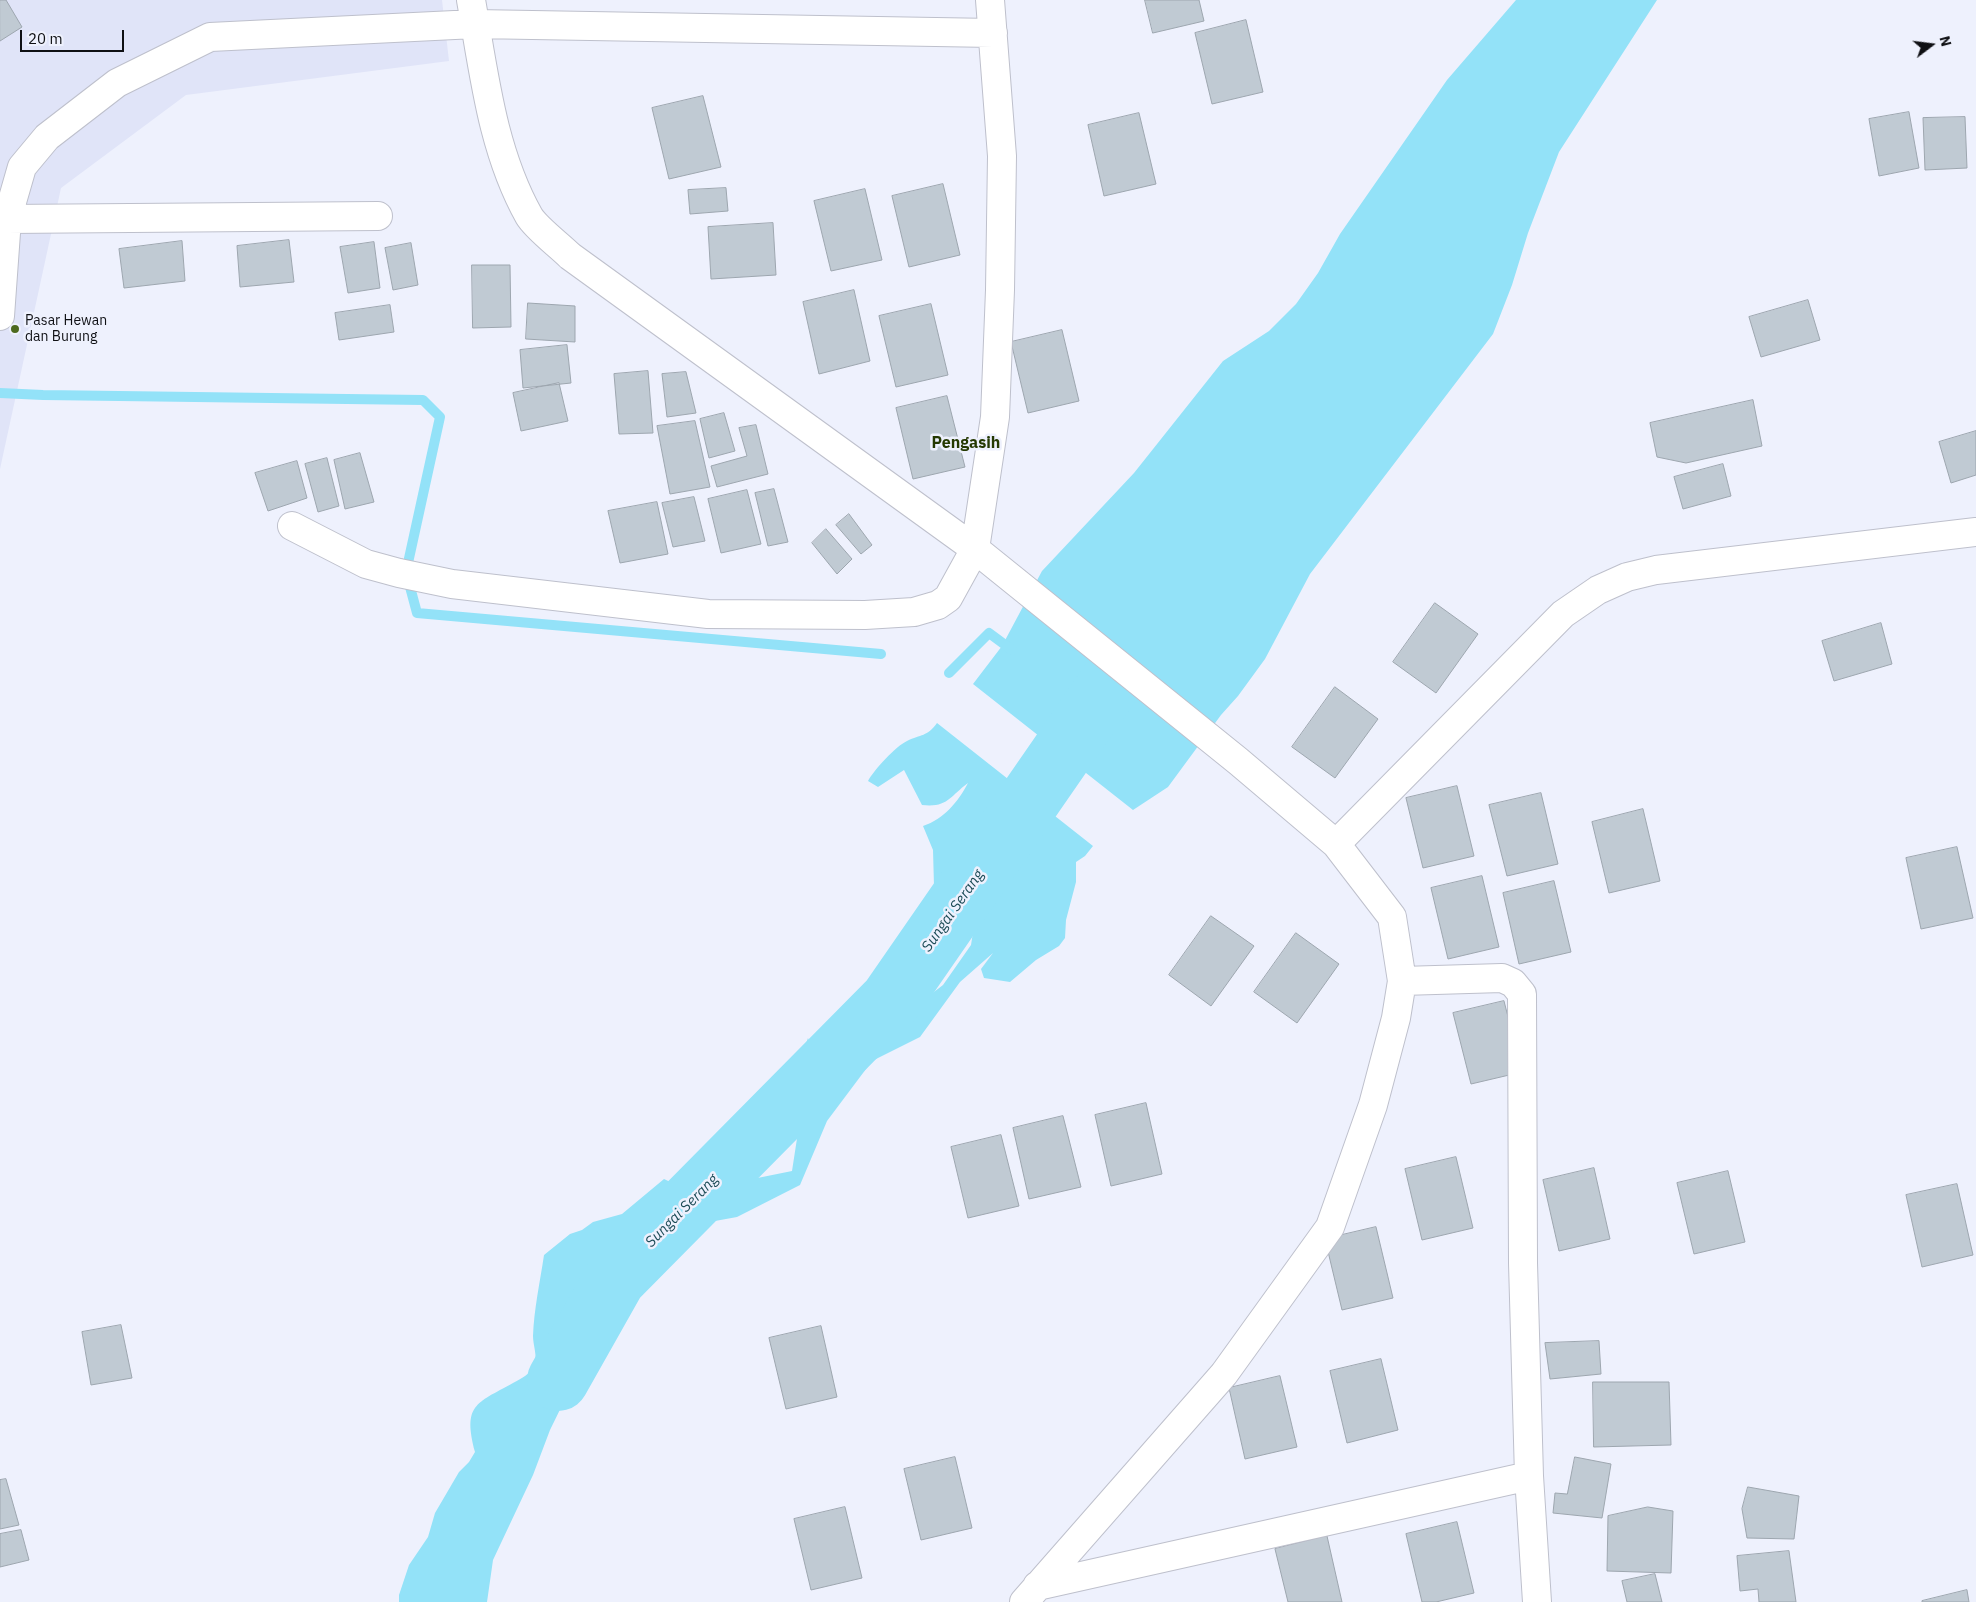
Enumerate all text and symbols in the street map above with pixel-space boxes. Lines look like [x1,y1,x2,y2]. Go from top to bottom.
scale bar [22,20,126,52]
north arrow [1906,20,1956,70]
text: 20 m [28,29,63,48]
text: N [1935,34,1955,48]
place label: Pasar Hewan dan Burung [25,313,107,346]
marker: Pasar Hewan dan Burung [9,323,21,335]
district label: Pengasih [932,433,1000,453]
water label: Sungai Serang [918,867,988,955]
water label: Sungai Serang [642,1171,722,1251]

